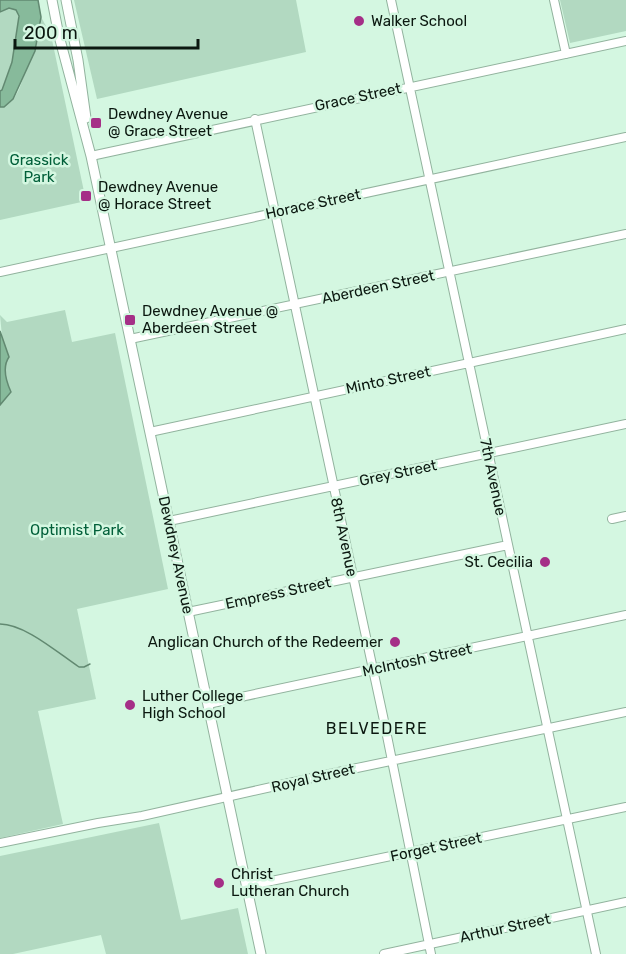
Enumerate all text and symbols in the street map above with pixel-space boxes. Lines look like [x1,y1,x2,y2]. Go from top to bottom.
scale bar [15,12,198,50]
place label: Walker School [371,12,467,30]
marker: Walker School [352,14,366,28]
text: 200 m [24,22,78,44]
street label: Grace Street [313,79,403,115]
place label: Dewdney Avenue @ Grace Street [108,105,228,140]
marker: Dewdney Avenue @ Grace Street [89,116,103,130]
park label: Grassick Park [9,151,69,186]
place label: Dewdney Avenue @ Horace Street [98,178,218,213]
street label: Horace Street [264,185,362,223]
marker: Dewdney Avenue @ Horace Street [79,189,93,203]
street label: Aberdeen Street [320,266,436,308]
place label: Dewdney Avenue @ Aberdeen Street [142,302,278,337]
marker: Dewdney Avenue @ Aberdeen Street [123,313,137,327]
street label: Minto Street [344,362,432,398]
street label: 7th Avenue [476,437,510,517]
street label: Grey Street [358,456,439,490]
street label: Dewdney Avenue [155,494,197,616]
street label: 8th Avenue [327,496,361,578]
park label: Optimist Park [30,521,124,539]
place label: St. Cecilia [464,553,533,571]
marker: St. Cecilia [538,555,552,569]
street label: Empress Street [223,573,333,613]
place label: Anglican Church of the Redeemer [148,633,383,651]
marker: Anglican Church of the Redeemer [388,635,402,649]
street label: McIntosh Street [361,640,474,680]
place label: Luther College High School [142,687,243,722]
marker: Luther College High School [123,698,137,712]
district label: BELVEDERE [326,719,428,738]
street label: Royal Street [270,760,357,796]
street label: Forget Street [389,829,483,865]
place label: Christ Lutheran Church [231,865,349,900]
marker: Christ Lutheran Church [212,876,226,890]
street label: Arthur Street [458,910,552,946]

